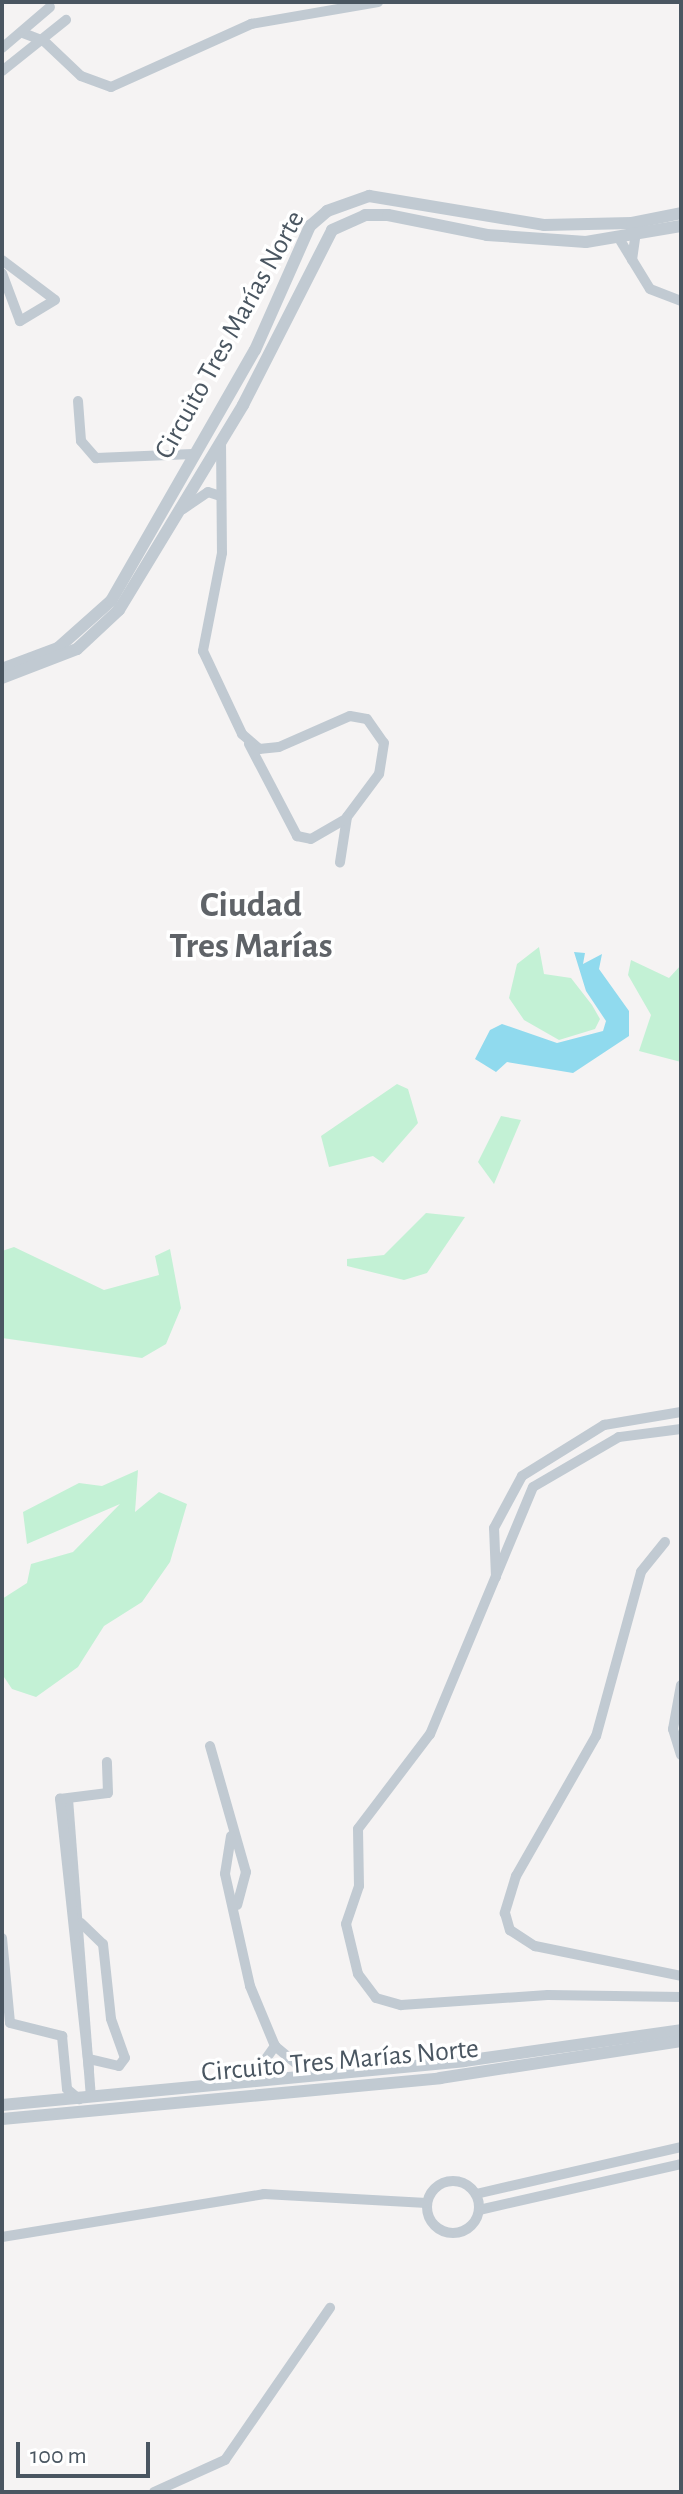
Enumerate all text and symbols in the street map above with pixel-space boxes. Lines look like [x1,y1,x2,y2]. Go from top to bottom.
street label: Circuito Tres Marías Norte [148,205,312,465]
district label: Ciudad Tres Marías [169,883,333,968]
street label: Circuito Tres Marías Norte [200,2032,480,2090]
scale bar [20,2426,154,2476]
text: 100 m [30,2444,87,2468]

